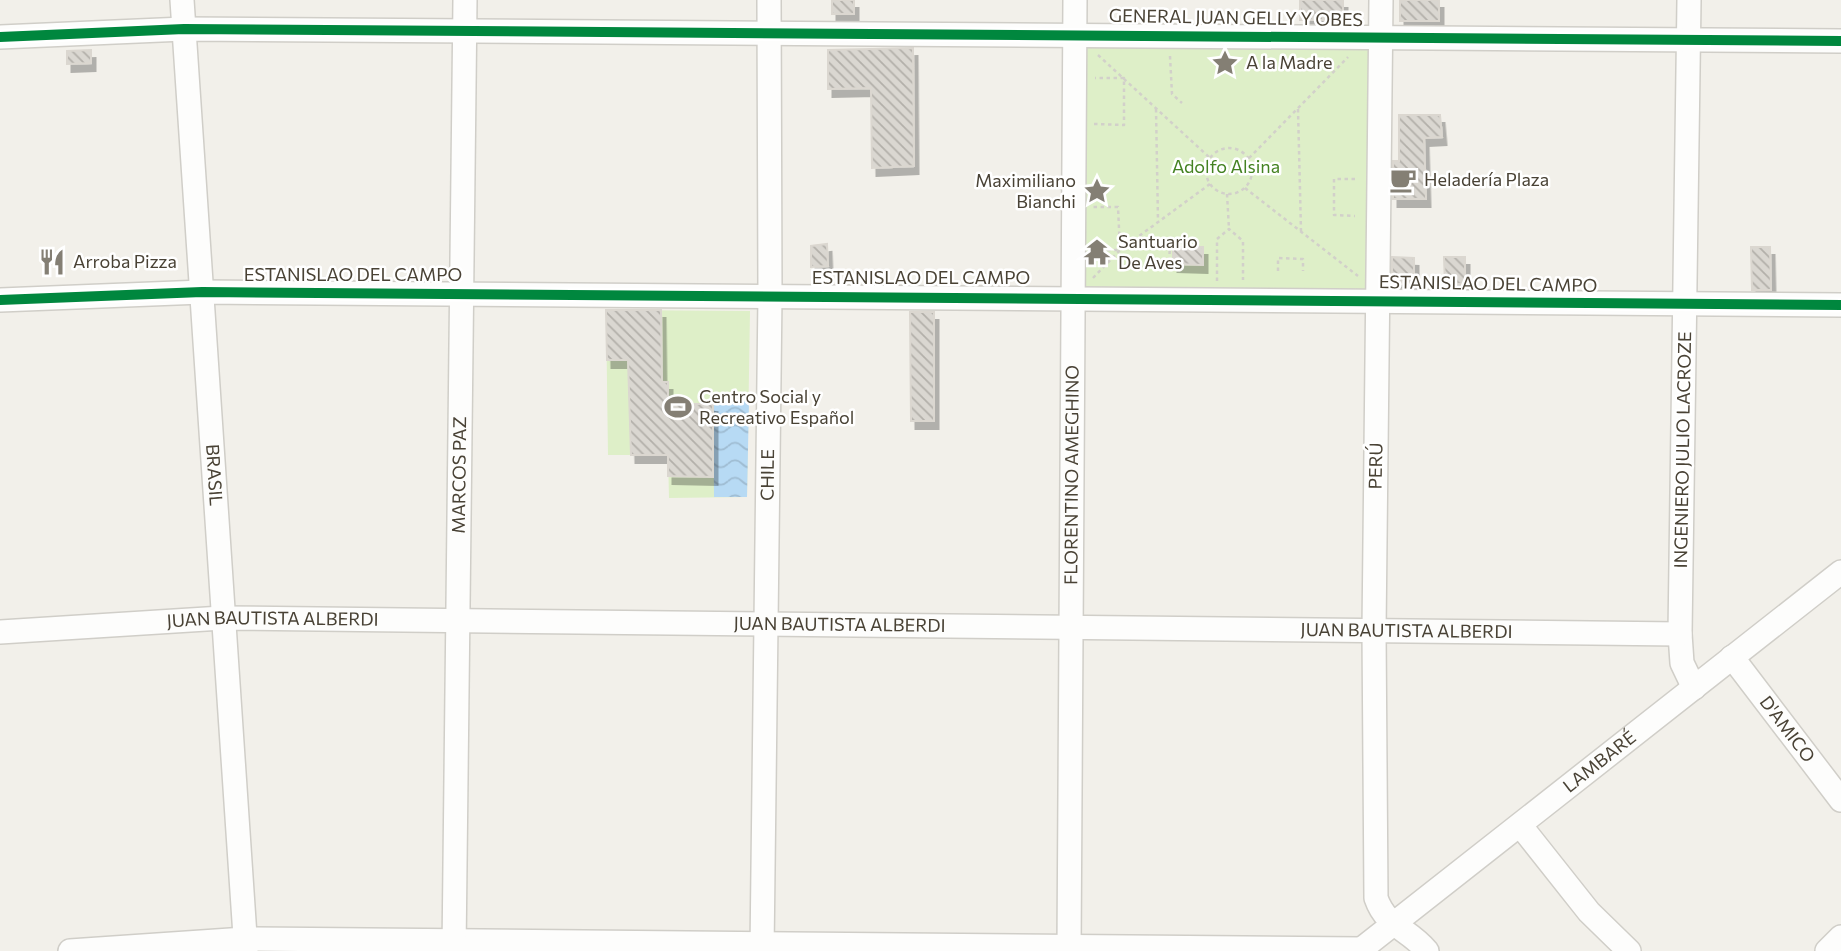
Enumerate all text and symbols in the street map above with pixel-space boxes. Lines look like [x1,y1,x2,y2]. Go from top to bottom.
street label: GENERAL JUAN GELLY Y OBES [1109,4,1363,30]
place icon: A la Madre [1210,48,1240,78]
place label: A la Madre [1246,51,1333,73]
park label: Adolfo Alsina [1172,155,1280,177]
cafe icon: Heladería Plaza [1388,165,1418,195]
place label: Heladería Plaza [1424,168,1549,190]
place label: Maximiliano Bianchi [975,169,1076,212]
place icon: Maximiliano Bianchi [1082,176,1112,206]
place label: Santuario De Aves [1118,230,1198,273]
temple icon: Santuario De Aves [1082,237,1112,267]
restaurant icon: Arroba Pizza [37,247,67,277]
place label: Arroba Pizza [73,250,177,272]
street label: ESTANISLAO DEL CAMPO [244,263,462,285]
street label: ESTANISLAO DEL CAMPO [812,266,1030,288]
street label: ESTANISLAO DEL CAMPO [1379,270,1597,296]
street label: INGENIERO JULIO LACROZE [1669,331,1695,569]
street label: FLORENTINO AMEGHINO [1059,365,1083,585]
place label: Centro Social y Recreativo Español [699,385,854,428]
sports icon: Centro Social y Recreativo Español [663,392,693,422]
street label: MARCOS PAZ [447,416,470,534]
street label: PERÚ [1364,442,1386,490]
street label: BRASIL [202,443,228,507]
street label: CHILE [755,449,778,501]
street label: JUAN BAUTISTA ALBERDI [166,606,379,631]
street label: JUAN BAUTISTA ALBERDI [733,612,946,636]
street label: JUAN BAUTISTA ALBERDI [1300,618,1513,642]
street label: D'AMICO [1756,691,1820,766]
street label: LAMBARÉ [1558,726,1640,797]

